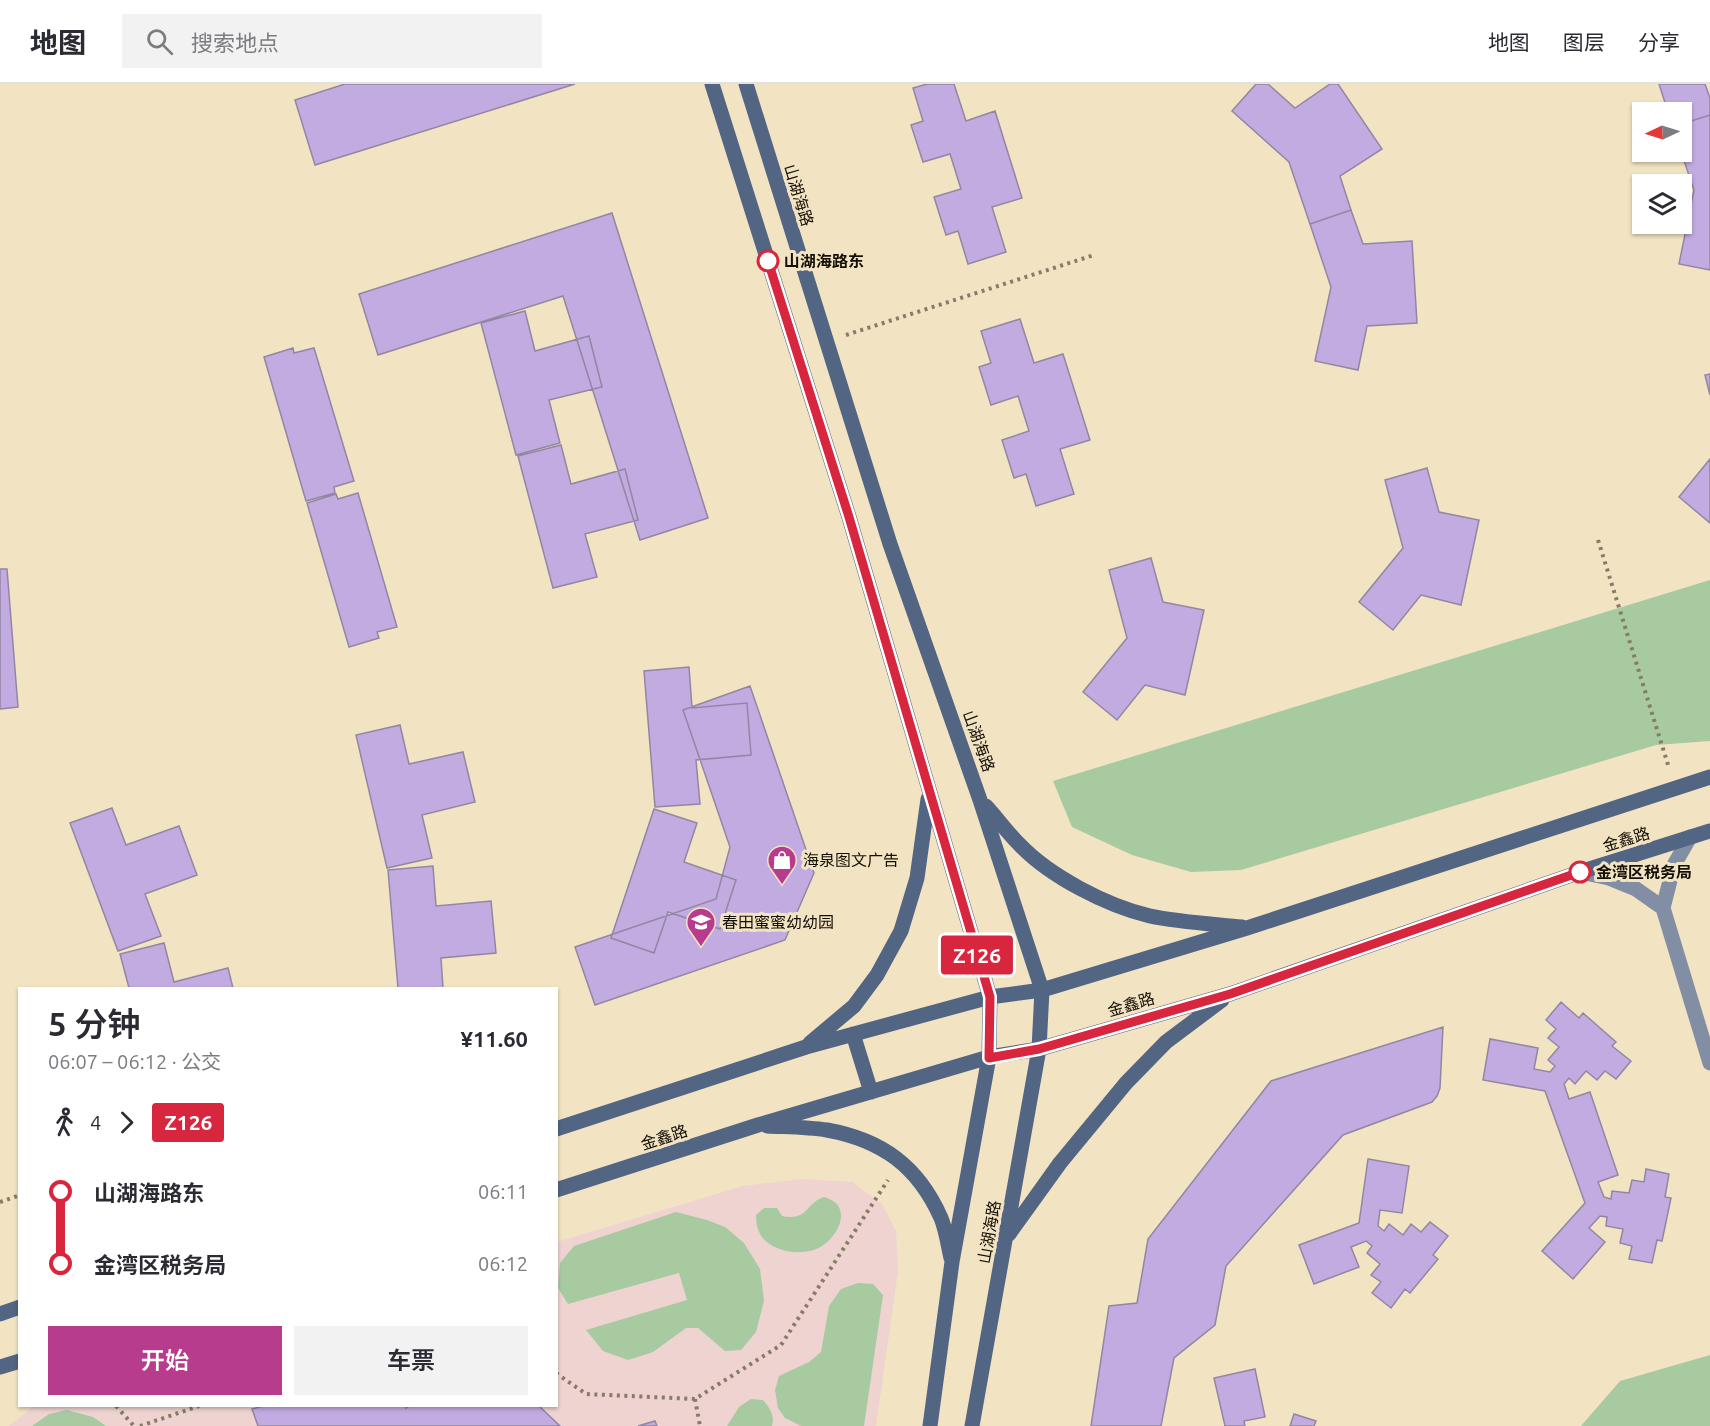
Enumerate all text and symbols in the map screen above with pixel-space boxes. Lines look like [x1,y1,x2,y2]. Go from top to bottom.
search box [122,14,542,68]
icon: search [143,25,176,58]
text: 地图 [30,27,86,58]
text: 搜索地点 [191,30,279,55]
text: 地图 [1488,30,1530,54]
text: 图层 [1563,30,1605,54]
text: 分享 [1638,30,1680,54]
north arrow [1632,102,1692,162]
map controls [1632,102,1692,234]
street label: 山湖海路 [781,162,817,228]
button: layers [1632,174,1692,234]
marker: 山湖海路东 [757,250,779,272]
place label: 山湖海路东 [784,252,864,270]
street label: 山湖海路 [960,708,998,774]
street label: 金鑫路 [1600,823,1652,855]
shop icon: 海泉图文广告 [766,844,798,886]
place label: 海泉图文广告 [803,851,899,869]
marker: 金湾区税务局 [1569,861,1591,883]
place label: 金湾区税务局 [1596,863,1692,881]
school or university icon: 春田蜜蜜幼幼园 [685,906,717,948]
place label: 春田蜜蜜幼幼园 [722,913,834,931]
line badge: Z126 [935,936,1019,974]
text: Z126 [953,943,1001,967]
street label: 金鑫路 [1105,989,1157,1019]
text: 5 分钟 [48,1005,140,1042]
text: ¥11.60 [461,1026,528,1051]
text: 06:07 – 06:12 · 公交 [48,1050,221,1073]
icon: walk [48,1106,81,1139]
icon: forward [110,1106,143,1139]
text: Z126 [164,1110,212,1134]
text: 4 [90,1111,101,1134]
street label: 金鑫路 [638,1121,690,1153]
text: 山湖海路东 [94,1180,204,1205]
text: 06:11 [478,1180,528,1203]
street label: 山湖海路 [975,1199,1003,1265]
text: 金湾区税务局 [94,1252,226,1277]
text: 06:12 [478,1252,528,1275]
button: 开始 [48,1326,282,1395]
button: 车票 [294,1326,528,1395]

